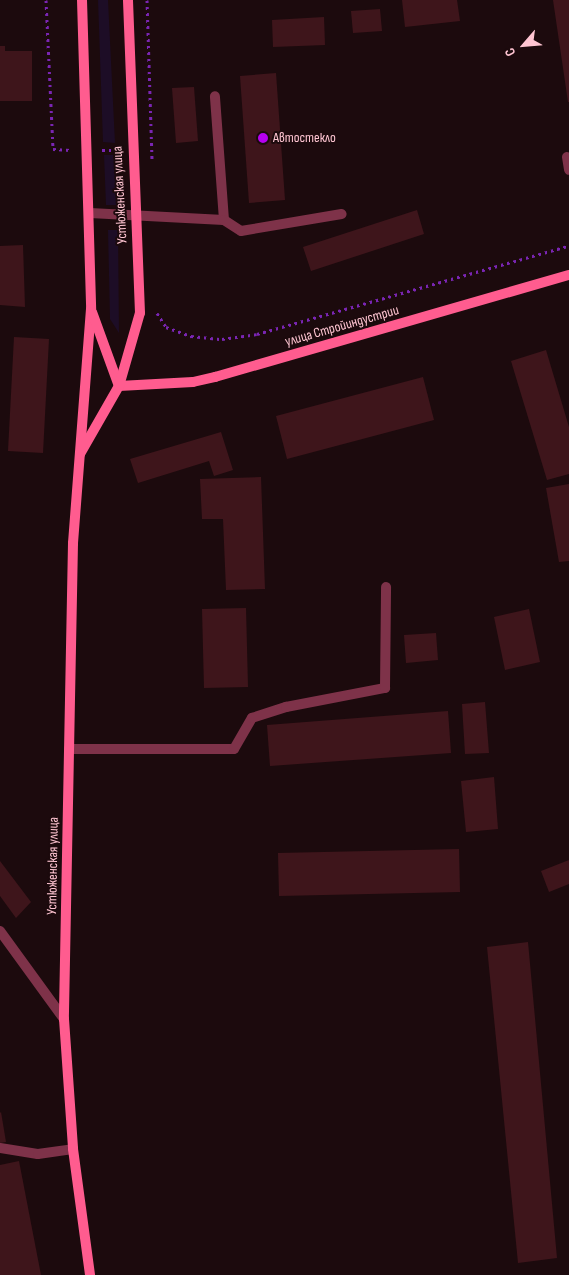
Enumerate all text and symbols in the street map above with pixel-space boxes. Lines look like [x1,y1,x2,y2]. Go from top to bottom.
north arrow [499,20,549,70]
text: С [501,45,519,59]
place label: Автостекло [273,130,336,146]
marker: Автостекло [257,132,269,144]
street label: Устюженская улица [109,146,131,244]
street label: улица Стройиндустрии [283,302,401,350]
street label: Устюженская улица [44,817,62,915]

